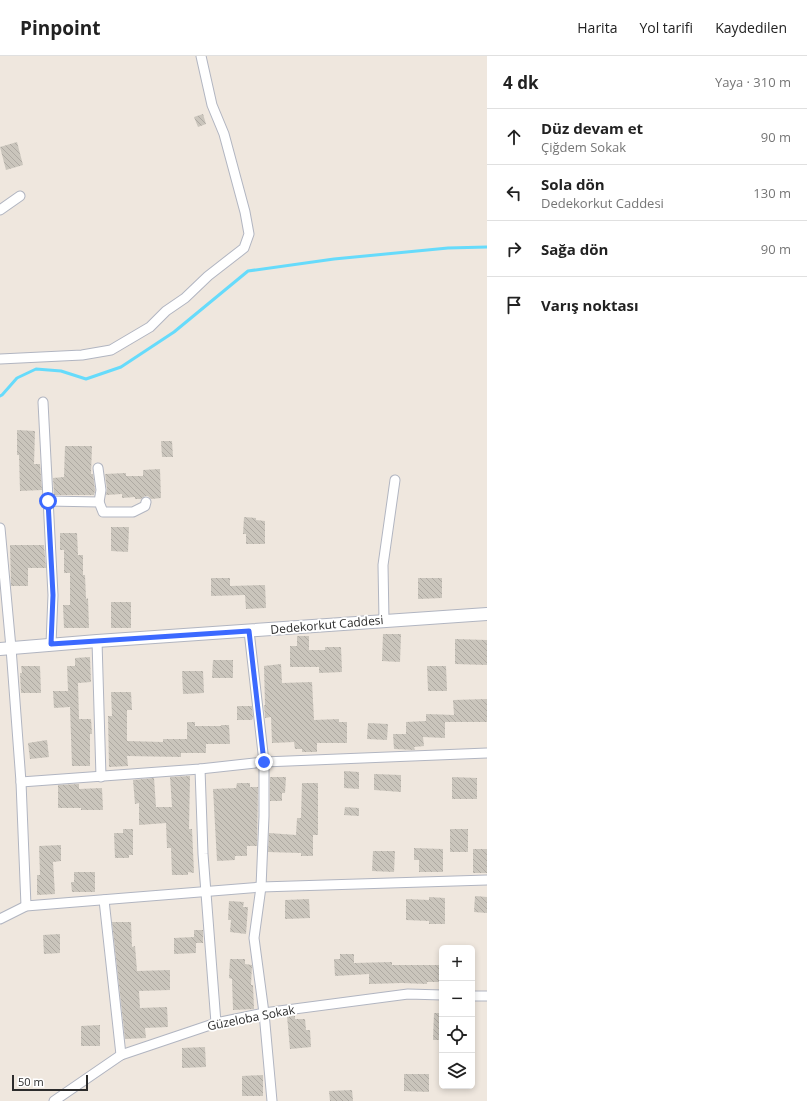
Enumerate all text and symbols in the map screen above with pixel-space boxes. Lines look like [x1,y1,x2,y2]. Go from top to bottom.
text: Pinpoint [20,15,101,41]
text: Harita [577,18,617,37]
text: Yol tarifi [639,18,693,37]
text: Kaydedilen [715,18,787,37]
text: 4 dk [503,71,538,94]
text: Yaya · 310 m [715,73,791,91]
text: Düz devam et [541,118,643,138]
icon: ahead [503,126,525,148]
text: 90 m [761,128,791,146]
text: Çiğdem Sokak [541,138,626,156]
text: Sola dön [541,174,605,194]
icon: left [503,182,525,204]
text: 130 m [753,184,791,202]
text: Dedekorkut Caddesi [541,194,664,212]
icon: right [503,238,525,260]
text: Sağa dön [541,239,608,259]
text: 90 m [761,240,791,258]
icon: arrive [503,294,525,316]
text: Varış noktası [541,295,639,315]
route start [39,492,57,510]
street label: Dedekorkut Caddesi [270,611,384,638]
route end [255,753,273,771]
map controls [439,945,475,1089]
button: + [439,945,475,981]
button: − [439,981,475,1017]
street label: Güzeloba Sokak [206,1001,297,1034]
button: locate [439,1017,475,1053]
button: layers [439,1053,475,1089]
scale bar [12,1073,88,1092]
text: 50 m [18,1074,44,1089]

